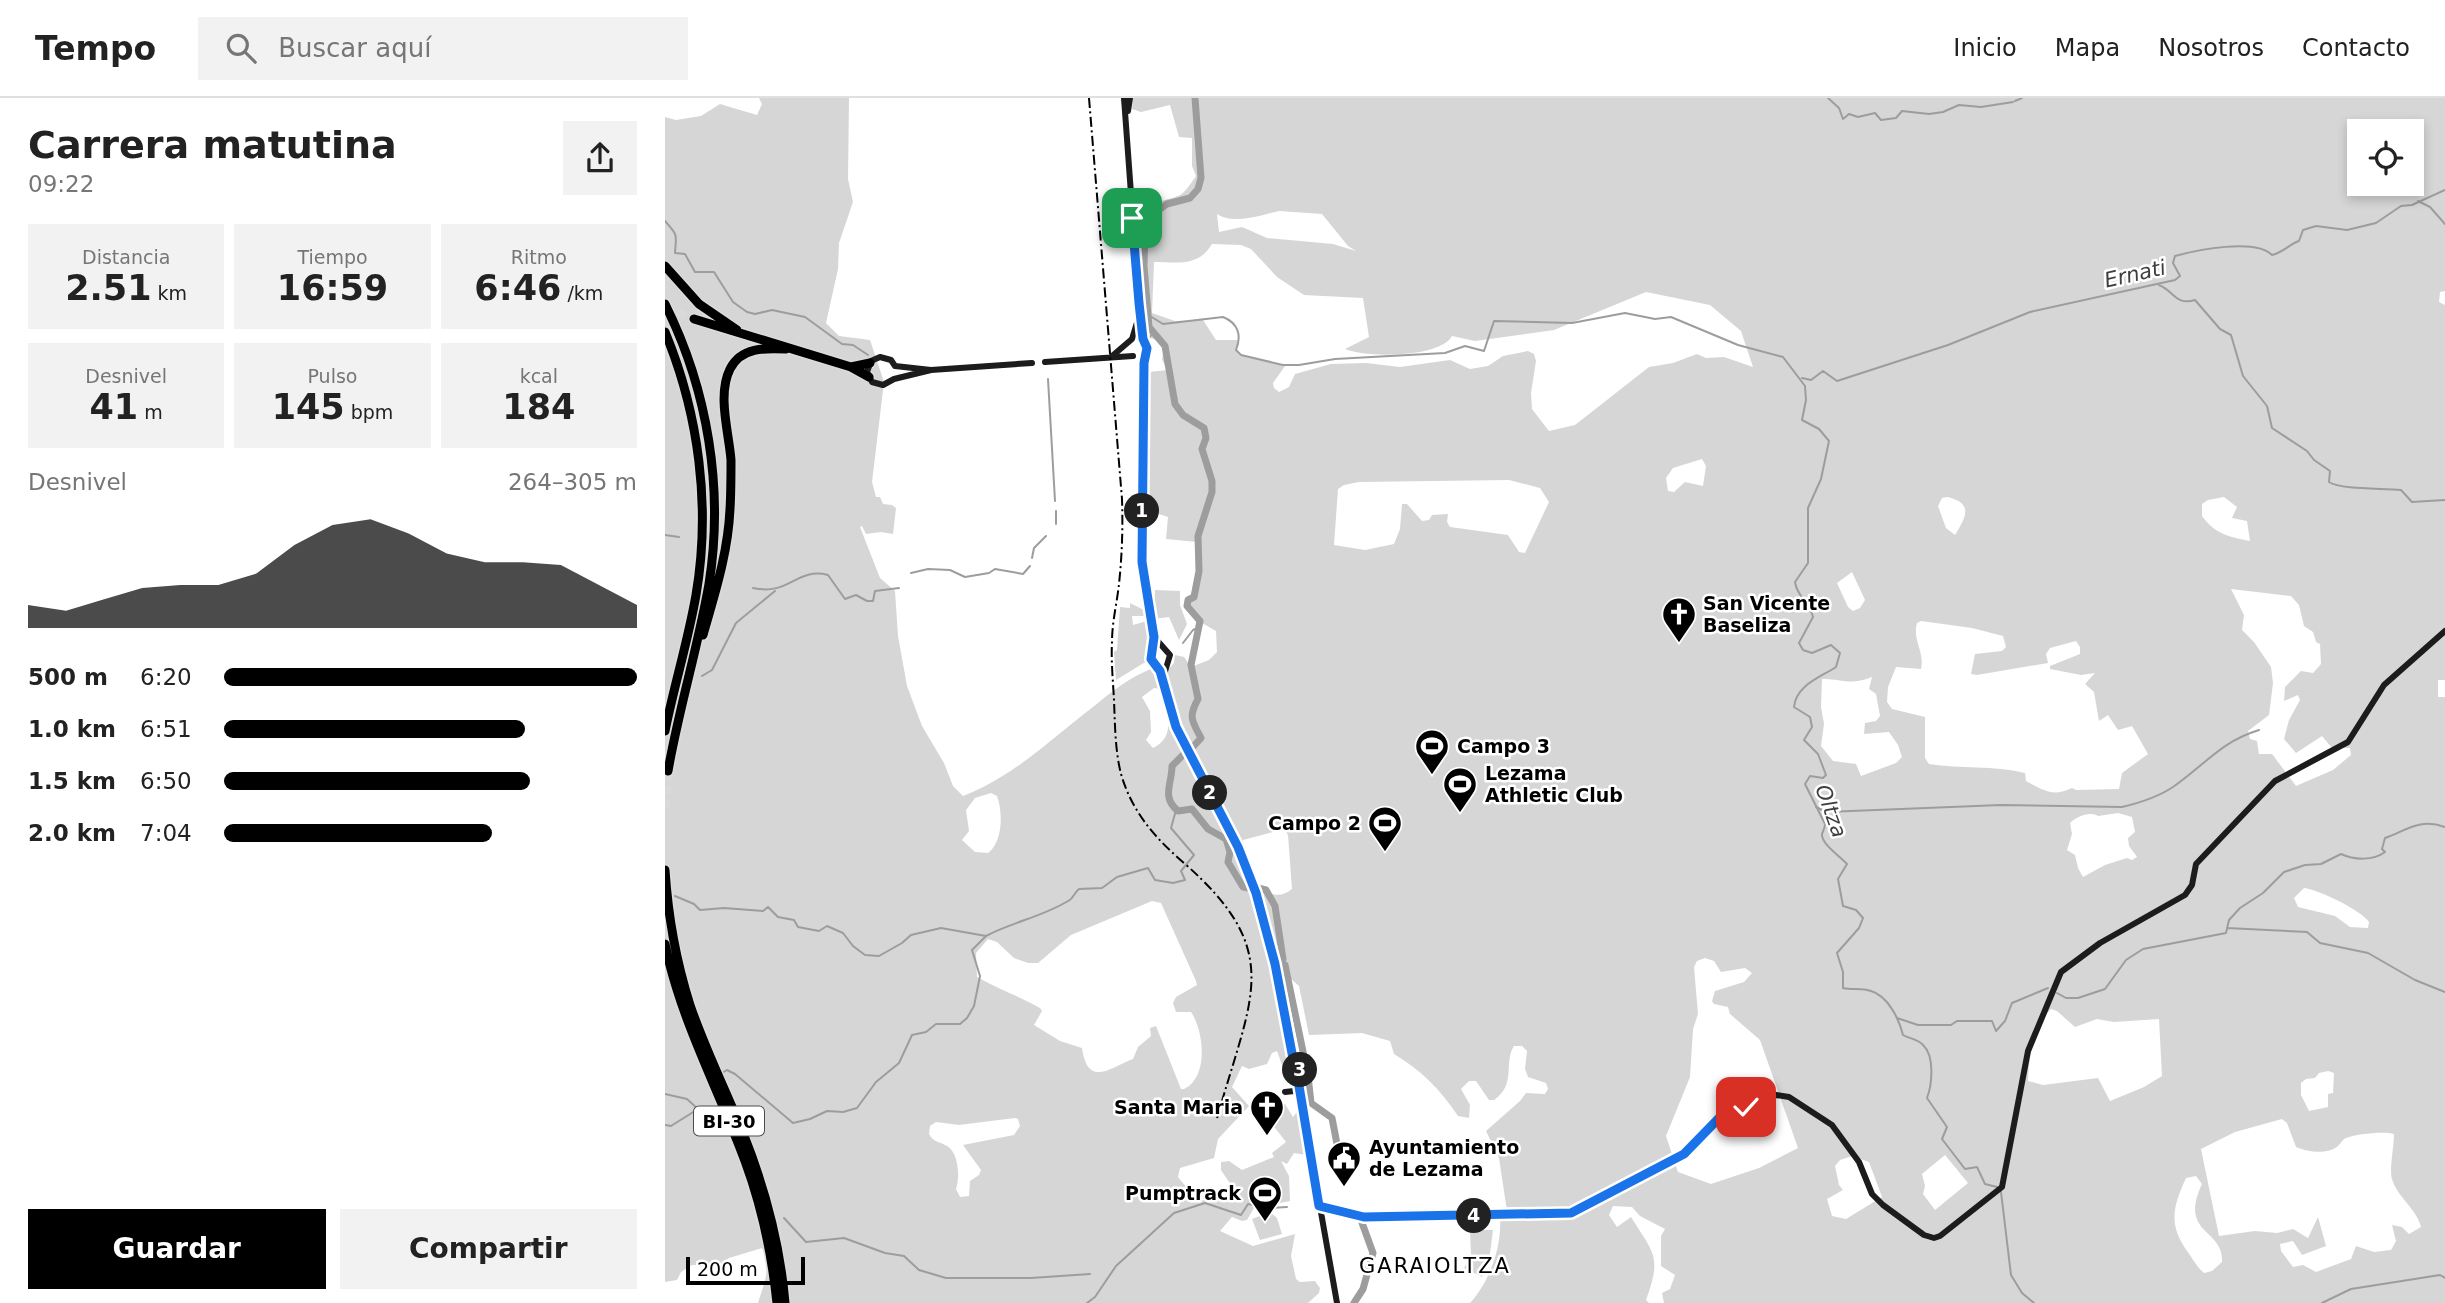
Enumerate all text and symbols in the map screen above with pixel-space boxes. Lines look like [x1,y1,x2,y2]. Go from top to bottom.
search box [198,17,688,80]
text: Tempo [35,29,156,68]
icon: search [222,29,260,67]
text: Buscar aquí [278,33,431,63]
text: Inicio [1953,34,2017,62]
text: Mapa [2055,34,2120,62]
text: Nosotros [2158,34,2264,62]
text: Contacto [2302,34,2410,62]
map controls [2347,119,2424,196]
button: locate [2347,119,2424,196]
button: share [563,121,637,195]
text: Carrera matutina [28,123,397,167]
text: 09:22 [28,171,94,197]
pin [1102,188,1162,248]
icon: arrive [1113,199,1151,237]
text: Distancia [82,246,170,268]
text: Tiempo [297,246,368,268]
text: Ritmo [511,246,567,268]
water label: Ernati [2102,255,2168,293]
text: 2.51 [65,268,152,308]
text: 16:59 [277,268,388,308]
text: 6:46 [474,268,561,308]
text: km [152,282,187,304]
text: /km [561,282,603,304]
text: Desnivel [85,365,167,387]
text: Pulso [308,365,357,387]
text: kcal [520,365,558,387]
text: 41 [90,387,138,427]
text: 145 [272,387,345,427]
text: 184 [502,387,575,427]
text: m [138,401,163,423]
text: bpm [345,401,393,423]
text: Desnivel [28,469,127,495]
text: 264–305 m [508,469,637,495]
pin: 1 [1125,494,1159,528]
text: 1 [1135,499,1148,521]
place label: San Vicente Baseliza [1703,592,1830,636]
church icon: San Vicente Baseliza [1660,595,1698,644]
text: 500 m [28,664,108,690]
text: 6:20 [140,664,192,690]
text: 1.0 km [28,716,116,742]
text: 6:51 [140,716,192,742]
sports icon: Campo 3 [1413,727,1451,776]
place label: Campo 3 [1457,735,1550,757]
place label: Lezama Athletic Club [1485,762,1623,806]
sports icon: Lezama Athletic Club [1441,765,1479,814]
text: 1.5 km [28,768,116,794]
text: 6:50 [140,768,192,794]
pin: 2 [1193,776,1227,810]
text: 2 [1203,781,1216,803]
water label: Oltza [1810,781,1852,841]
sports icon: Campo 2 [1366,804,1404,853]
place label: Campo 2 [1268,812,1361,834]
text: 2.0 km [28,820,116,846]
text: 7:04 [140,820,192,846]
pin: 3 [1283,1052,1317,1088]
text: 3 [1293,1058,1306,1080]
pin [1716,1077,1776,1137]
church icon: Santa Maria [1248,1088,1286,1137]
icon: check [1727,1088,1765,1126]
place label: Santa Maria [1114,1096,1243,1118]
road number: BI-30 [694,1106,764,1136]
place label: Ayuntamiento de Lezama [1369,1136,1519,1180]
public building icon: Ayuntamiento de Lezama [1325,1139,1363,1188]
sports icon: Pumptrack [1246,1174,1284,1223]
place label: Pumptrack [1125,1182,1241,1204]
pin: 4 [1457,1198,1491,1234]
text: 4 [1467,1204,1480,1226]
button: Guardar [28,1209,326,1289]
button: Compartir [340,1209,637,1289]
scale bar [686,1254,805,1286]
district label: GARAIOLTZA [1359,1254,1511,1278]
text: 200 m [697,1258,758,1280]

